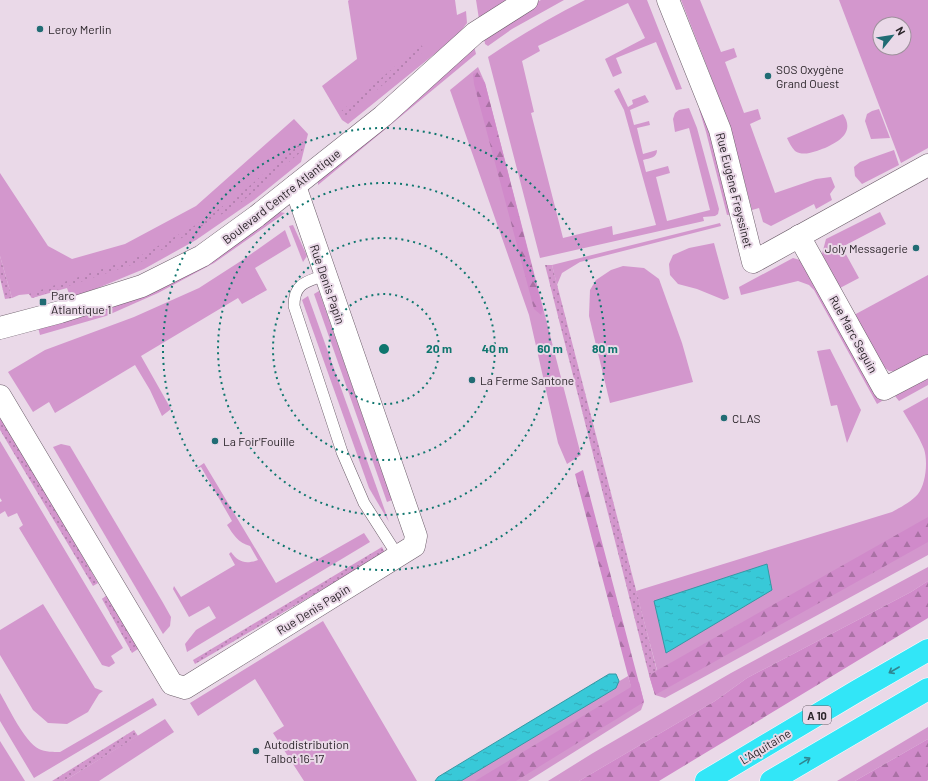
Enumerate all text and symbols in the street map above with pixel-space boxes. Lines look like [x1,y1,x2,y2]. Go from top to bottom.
north arrow [872,16,912,56]
place label: Leroy Merlin [48,22,111,36]
marker: Leroy Merlin [35,24,45,34]
text: N [894,24,909,37]
place label: SOS Oxygène Grand Ouest [776,62,844,90]
marker: SOS Oxygène Grand Ouest [763,71,773,81]
street label: Rue Eugène Freyssinet [714,131,756,249]
street label: Boulevard Centre Atlantique [219,146,343,246]
place label: Joly Messagerie [825,241,908,255]
street label: Rue Denis Papin [308,242,348,326]
marker: Joly Messagerie [911,243,921,253]
place label: Parc Atlantique 1 [51,288,111,316]
street label: Rue Marc Seguin [827,293,881,375]
marker: Parc Atlantique 1 [38,297,48,307]
text: 20 m [426,341,452,355]
text: 40 m [482,341,508,355]
text: 60 m [537,341,563,355]
text: 80 m [592,341,618,355]
centre of rings [377,342,391,356]
place label: La Ferme Santone [480,373,574,387]
marker: La Ferme Santone [467,375,477,385]
place label: CLAS [732,411,760,425]
marker: CLAS [719,413,729,423]
place label: La Foir'Fouille [223,434,295,448]
marker: La Foir'Fouille [210,436,220,446]
street label: Rue Denis Papin [274,581,352,637]
one-way arrow [888,666,900,674]
road number: A 10 [803,706,831,724]
street label: L'Aquitaine [737,725,793,767]
place label: Autodistribution Talbot 16-17 [264,737,349,765]
marker: Autodistribution Talbot 16-17 [251,746,261,756]
one-way arrow [799,756,811,764]

